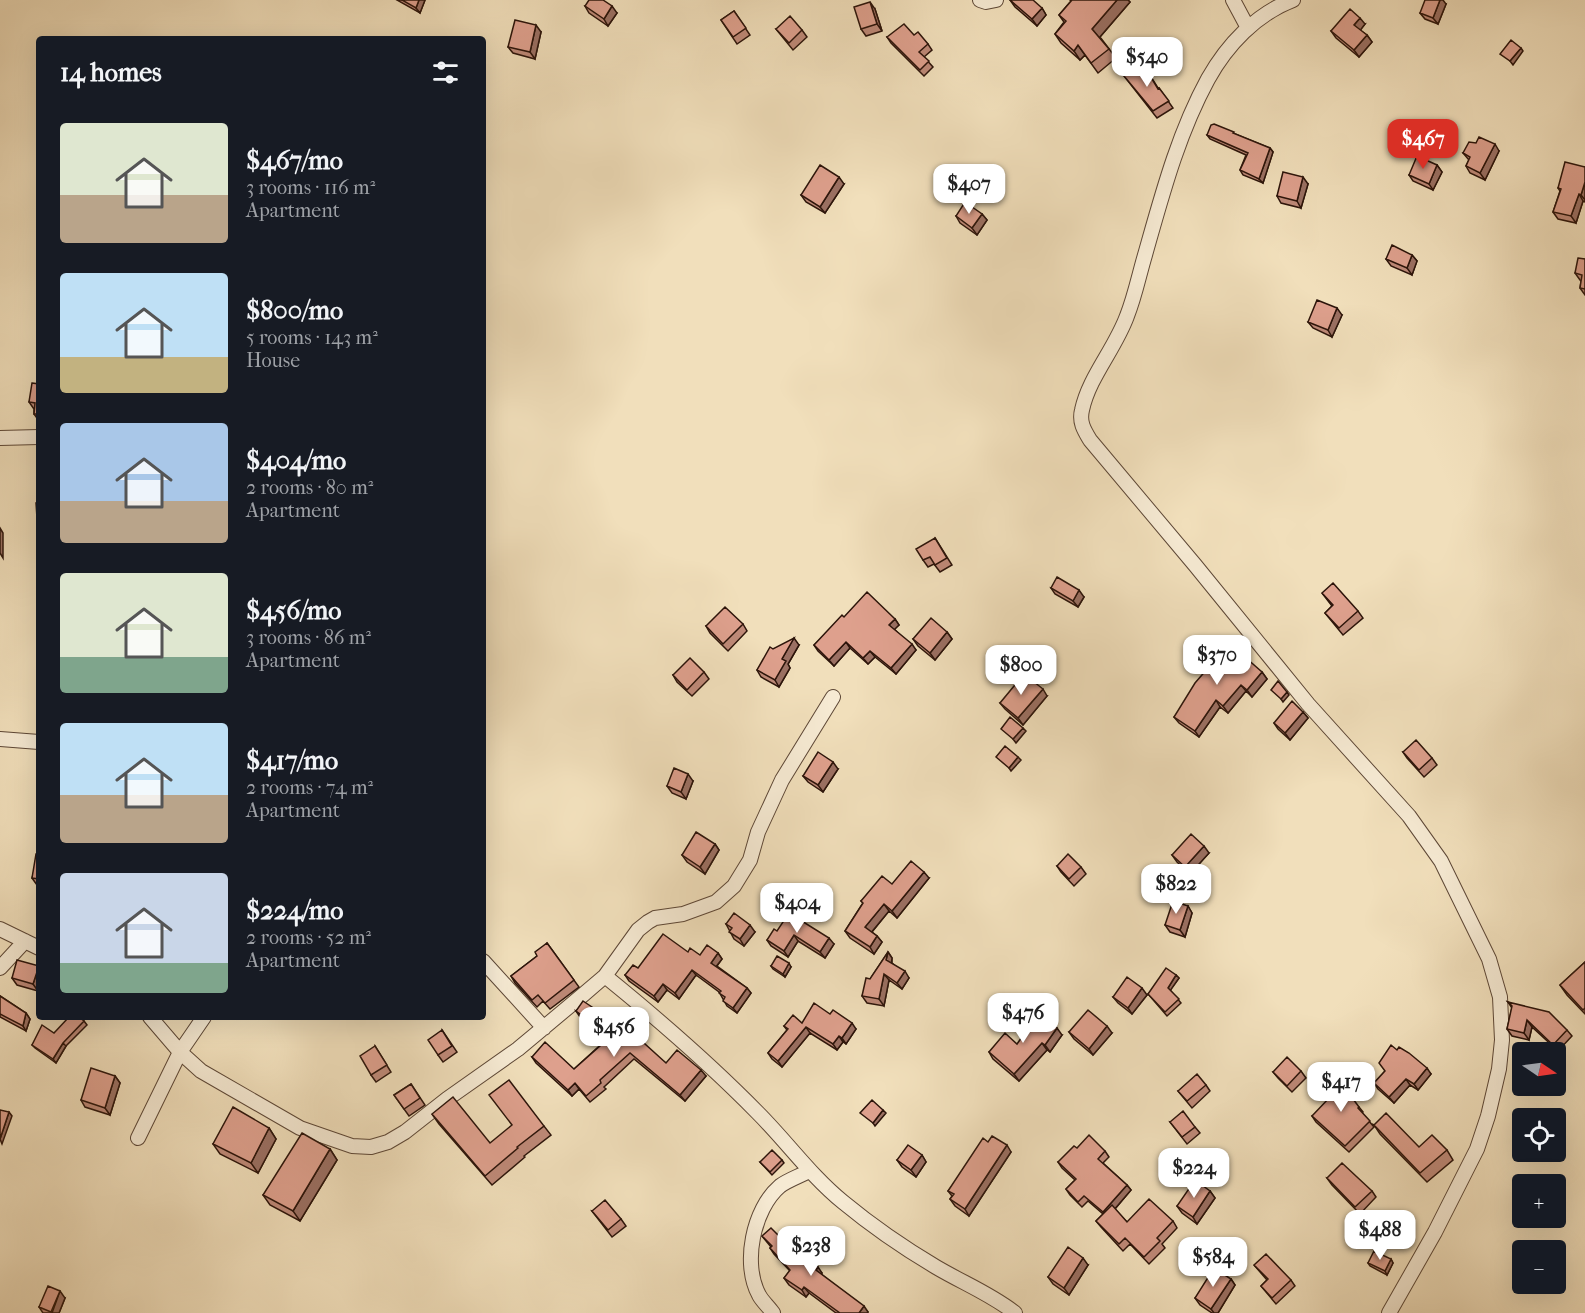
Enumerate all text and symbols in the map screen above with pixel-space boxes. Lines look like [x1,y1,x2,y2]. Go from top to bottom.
pin: $540 [1111,37,1183,88]
text: $540 [1126,45,1168,68]
icon: filters [429,56,462,89]
text: 14 homes [60,57,162,88]
pin: $467 [1387,119,1459,170]
text: $467 [1401,127,1445,150]
text: $467/mo [246,145,343,176]
icon: home [108,147,180,219]
pin: $407 [933,164,1005,215]
text: $407 [947,172,991,195]
text: 3 rooms · 116 m² [246,176,375,199]
text: Apartment [246,199,340,222]
text: $800/mo [246,295,343,326]
icon: home [108,297,180,369]
text: 5 rooms · 143 m² [246,326,378,349]
text: House [246,349,300,372]
text: $404/mo [246,445,346,476]
icon: home [108,447,180,519]
text: 2 rooms · 80 m² [246,476,373,499]
text: Apartment [246,499,340,522]
text: $456/mo [246,595,341,626]
icon: home [108,597,180,669]
text: 3 rooms · 86 m² [246,626,371,649]
pin: $370 [1181,635,1253,686]
text: $370 [1197,643,1237,666]
pin: $800 [985,645,1057,696]
text: Apartment [246,649,340,672]
text: $800 [999,653,1043,676]
text: $417/mo [246,745,338,776]
icon: home [108,747,180,819]
text: 2 rooms · 74 m² [246,776,373,799]
text: Apartment [246,799,340,822]
pin: $822 [1140,864,1212,915]
text: $822 [1155,872,1197,895]
pin: $404 [761,883,833,934]
text: $404 [774,891,820,914]
text: $224/mo [246,895,343,926]
icon: home [108,897,180,969]
text: 2 rooms · 52 m² [246,926,371,949]
text: Apartment [246,949,340,972]
pin: $476 [987,993,1059,1044]
text: $476 [1002,1001,1044,1024]
pin: $456 [578,1007,650,1058]
text: $456 [593,1015,635,1038]
north arrow [1512,1042,1566,1096]
map controls [1512,1042,1566,1294]
pin: $417 [1305,1062,1377,1113]
text: $417 [1321,1070,1361,1093]
button: locate [1512,1108,1566,1162]
pin: $224 [1158,1148,1230,1199]
text: $224 [1172,1156,1216,1179]
button: + [1512,1174,1566,1228]
pin: $488 [1344,1210,1416,1261]
text: $488 [1359,1218,1401,1241]
pin: $238 [775,1226,847,1277]
text: $238 [791,1234,831,1257]
pin: $584 [1177,1237,1249,1288]
button: − [1512,1240,1566,1294]
text: $584 [1192,1245,1234,1268]

